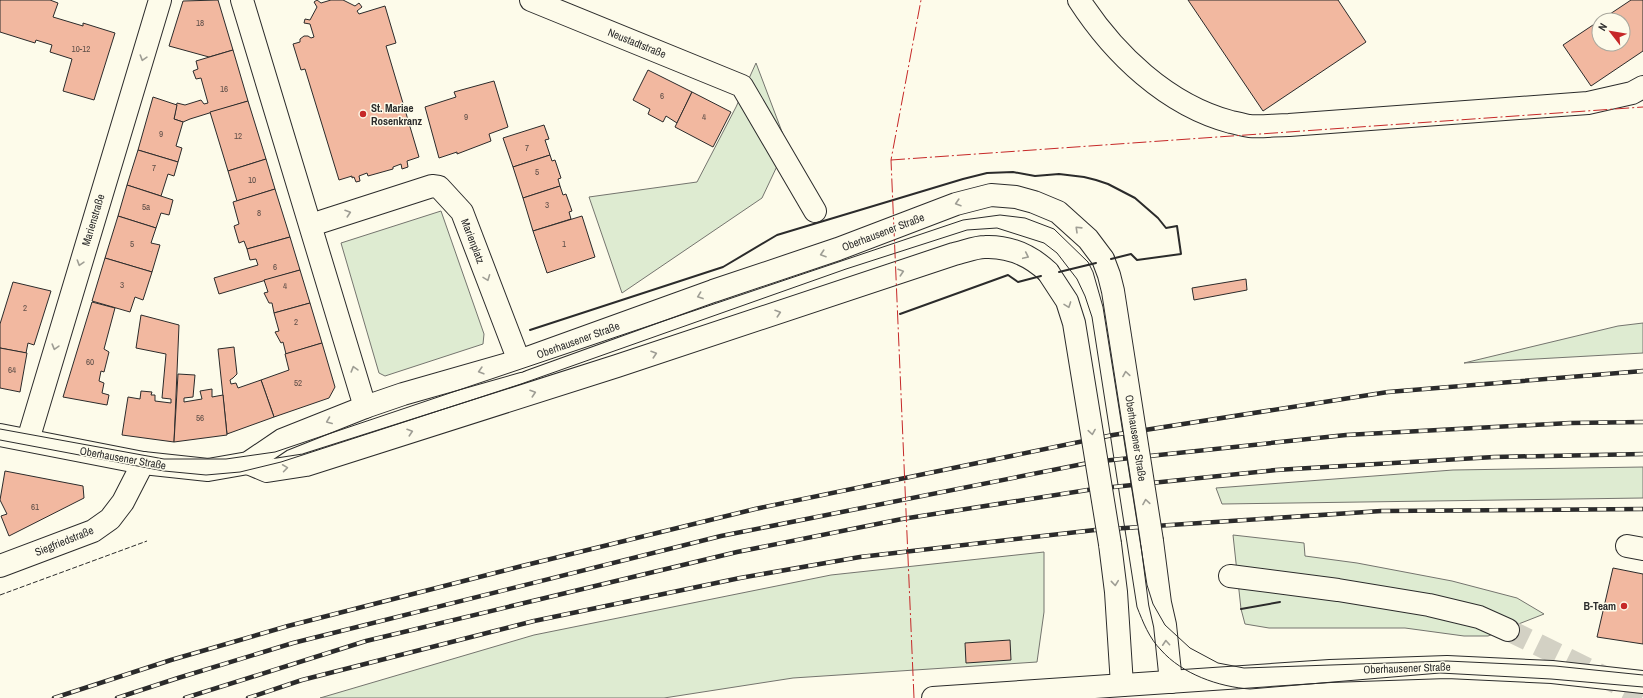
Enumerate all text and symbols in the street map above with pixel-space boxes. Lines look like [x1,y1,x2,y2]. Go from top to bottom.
north arrow [1591,12,1631,52]
house number: 18 [196,17,204,29]
text: N [1595,20,1610,33]
street label: Neustadtstraße [606,25,668,61]
house number: 10-12 [72,43,90,55]
one-way arrow [139,54,148,61]
house number: 16 [220,83,228,95]
house number: 6 [660,90,664,102]
place label: St. Mariae Rosenkranz [371,101,423,128]
marker: St. Mariae Rosenkranz [358,109,368,119]
house number: 9 [464,111,468,123]
house number: 4 [702,111,706,123]
house number: 9 [159,128,163,140]
house number: 12 [234,130,242,142]
house number: 7 [525,142,529,154]
house number: 7 [152,162,156,174]
house number: 5 [535,166,539,178]
house number: 10 [248,174,256,186]
street label: Marienstraße [78,192,108,248]
one-way arrow [955,198,962,207]
house number: 3 [545,199,549,211]
house number: 5a [142,201,150,213]
house number: 8 [257,207,261,219]
one-way arrow [345,209,352,218]
street label: Oberhausener Straße [840,210,926,254]
street label: Marienplatz [458,216,488,266]
one-way arrow [1075,226,1083,234]
house number: 5 [130,238,134,250]
house number: 1 [562,238,566,250]
one-way arrow [820,250,827,258]
one-way arrow [1022,251,1029,259]
one-way arrow [76,259,85,266]
house number: 6 [273,261,277,273]
one-way arrow [897,268,904,276]
one-way arrow [483,275,491,282]
house number: 3 [120,279,124,291]
house number: 4 [283,280,287,292]
one-way arrow [697,291,704,300]
one-way arrow [1063,301,1071,308]
house number: 2 [23,302,27,314]
one-way arrow [774,309,781,317]
house number: 2 [294,316,298,328]
street label: Oberhausener Straße [535,319,621,361]
one-way arrow [51,344,60,351]
one-way arrow [651,350,658,358]
house number: 60 [86,356,94,368]
house number: 64 [8,364,16,376]
one-way arrow [350,366,359,373]
one-way arrow [478,367,485,375]
one-way arrow [1122,371,1131,377]
house number: 52 [294,377,302,389]
one-way arrow [530,389,537,397]
street label: Oberhausener Straße [1122,394,1150,482]
house number: 56 [196,412,204,424]
one-way arrow [325,417,332,425]
one-way arrow [406,428,413,437]
one-way arrow [1087,429,1096,436]
street label: Oberhausener Straße [79,444,167,472]
one-way arrow [282,464,288,473]
one-way arrow [1142,499,1151,505]
house number: 61 [31,501,39,513]
street label: Siegfriedstraße [33,523,95,559]
one-way arrow [1110,580,1119,586]
place label: B-Team [1584,599,1616,613]
marker: B-Team [1619,601,1629,611]
one-way arrow [1162,640,1171,646]
street label: Oberhausener Straße [1363,659,1451,677]

